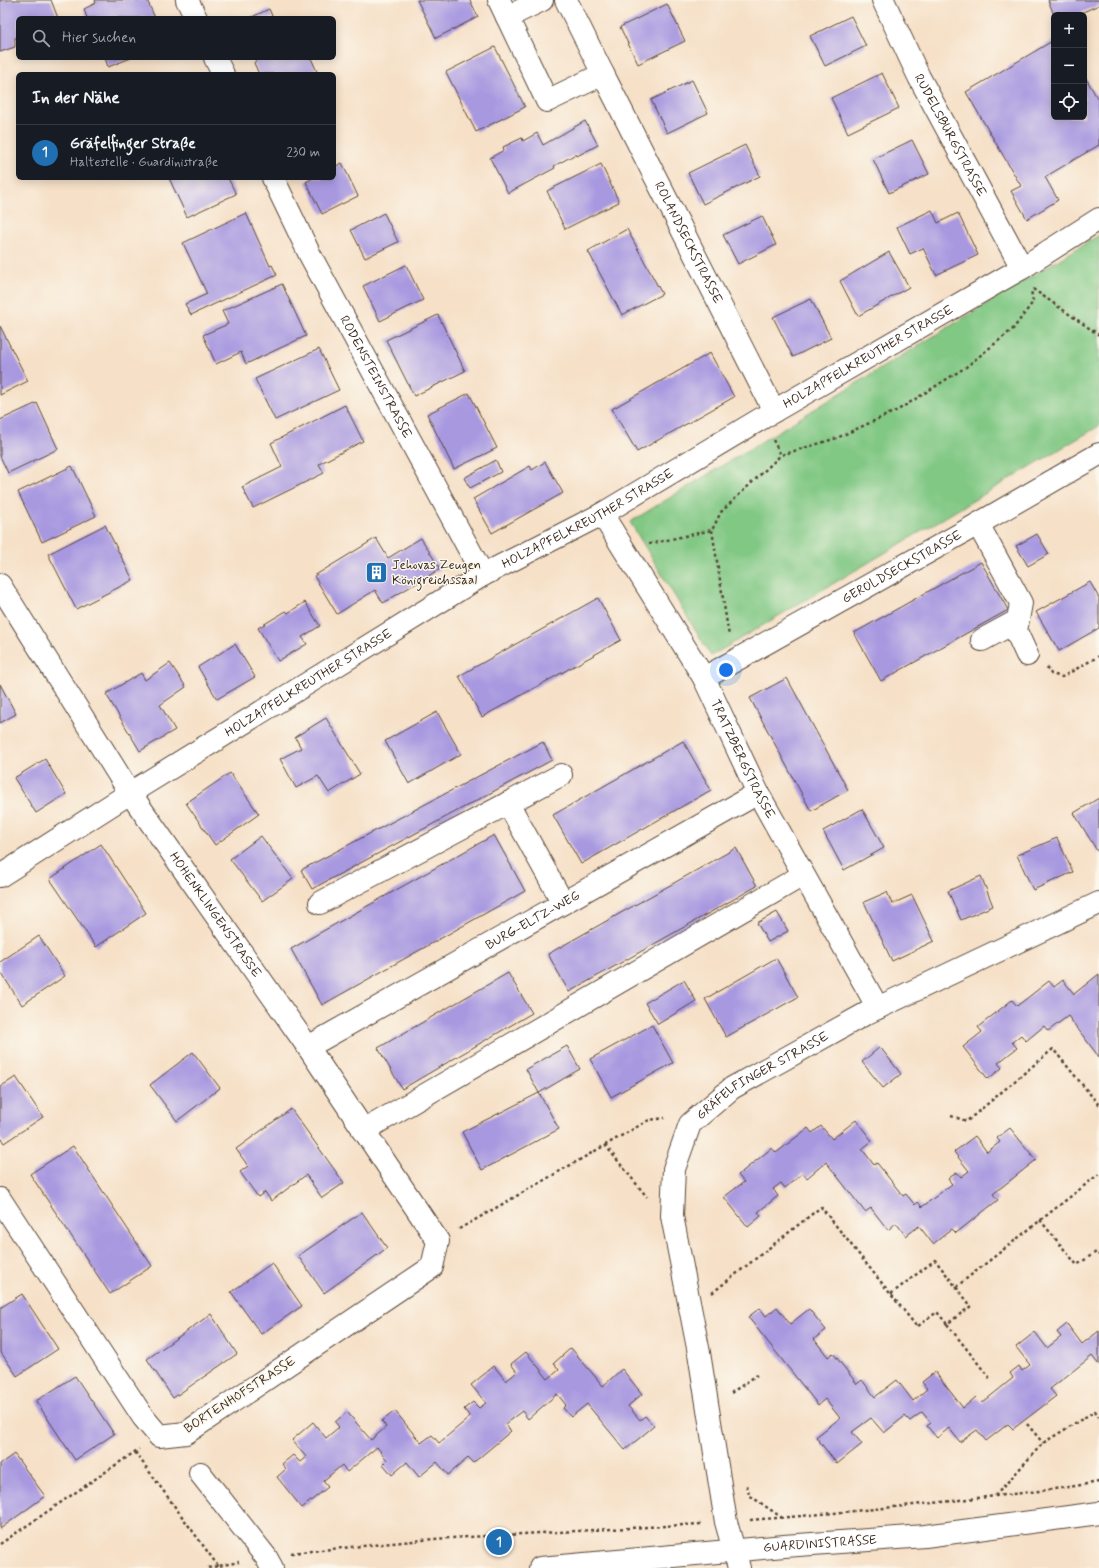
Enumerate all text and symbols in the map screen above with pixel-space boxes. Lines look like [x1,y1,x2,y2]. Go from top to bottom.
map controls [1051,12,1087,120]
button: + [1051,12,1087,48]
search box [16,16,336,60]
icon: search [30,27,52,49]
text: Hier suchen [62,28,136,48]
button: − [1051,48,1087,84]
street label: RUDELSBURGSTRASSE [910,71,990,199]
button: locate [1051,84,1087,120]
text: In der Nähe [32,87,120,109]
text: Gräfelfinger Straße [70,134,196,154]
text: 1 [42,144,48,161]
text: 230 m [286,144,320,161]
text: Haltestelle · Guardinistraße [70,154,218,171]
street label: ROLANDSECKSTRASSE [650,179,727,307]
street label: HOLZAPFELKREUTHER STRASSE [780,301,956,412]
street label: RODENSTEINSTRASSE [336,313,416,441]
street label: HOLZAPFELKREUTHER STRASSE [499,465,677,572]
street label: GEROLDSECKSTRASSE [839,526,965,607]
place label: Jehovas Zeugen Königreichssaal [392,557,481,591]
building icon: Jehovas Zeugen Königreichssaal [364,559,390,585]
street label: HOLZAPFELKREUTHER STRASSE [222,625,395,741]
your location [716,660,736,680]
street label: TRATZBERGSTRASSE [707,697,779,822]
street label: HOHENKLINGENSTRASSE [165,849,265,981]
street label: BURG-ELTZ-WEG [482,887,583,954]
street label: GRÄFELFINGER STRASSE [693,1028,832,1124]
street label: BORTENHOFSTRASSE [181,1353,299,1437]
pin: 1 [486,1527,512,1557]
street label: GUARDINISTRASSE [762,1531,878,1556]

